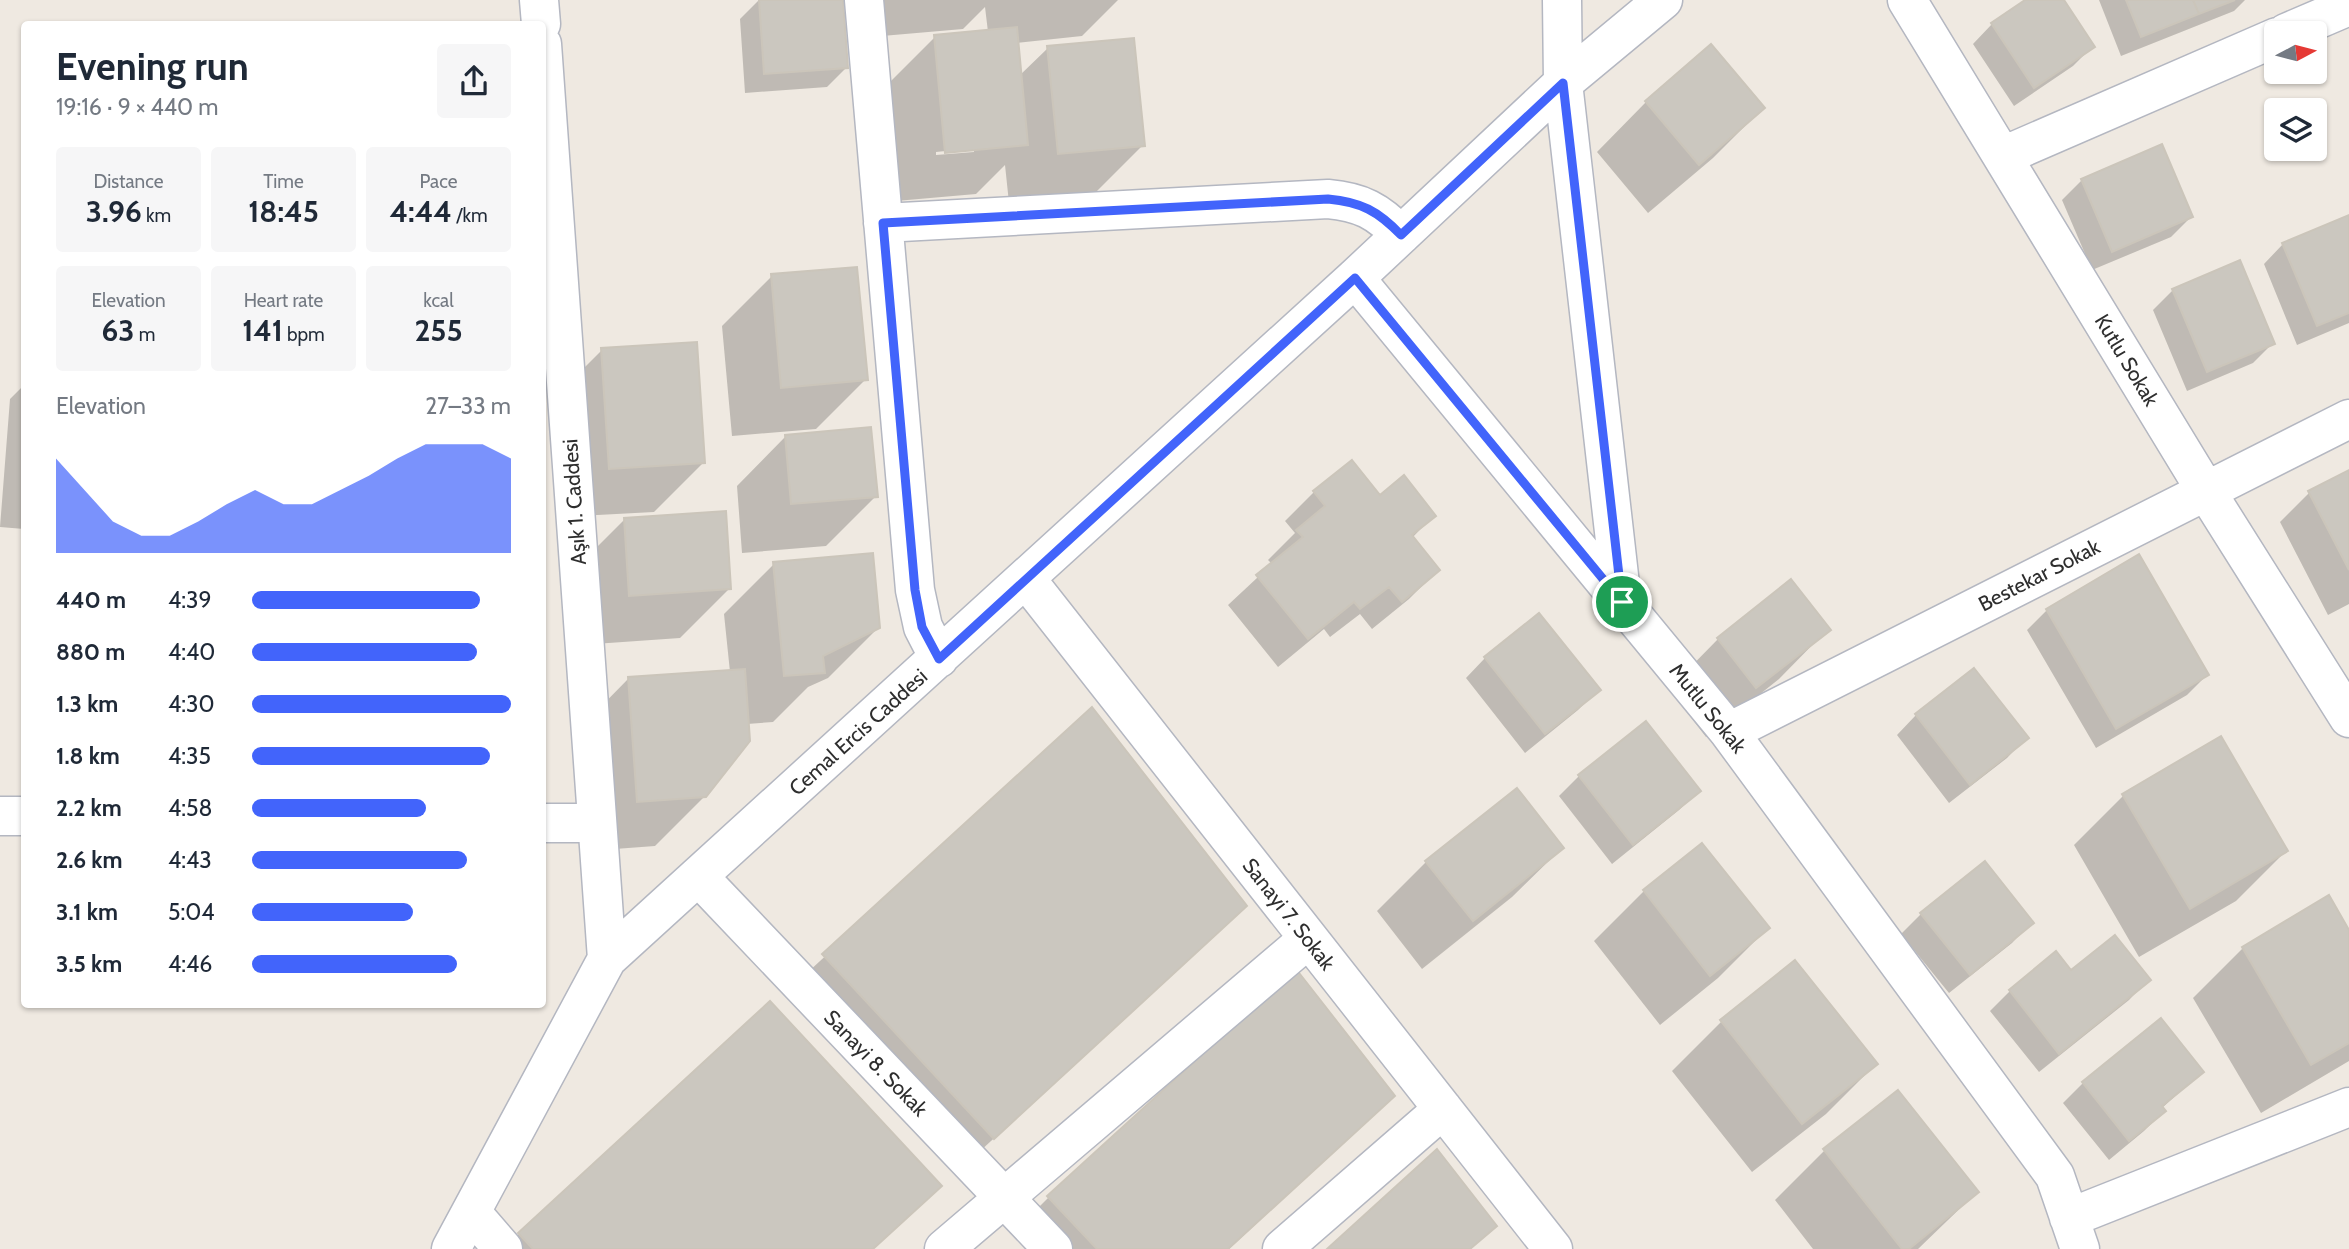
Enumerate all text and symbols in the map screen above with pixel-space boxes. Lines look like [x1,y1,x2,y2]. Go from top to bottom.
north arrow [2264,21,2328,84]
map controls [2264,21,2327,161]
text: Evening run [56,43,249,90]
button: share [437,44,511,118]
text: 19:16 · 9 × 440 m [56,93,218,121]
button: layers [2264,98,2327,161]
text: Distance [94,170,163,193]
text: Time [263,170,304,193]
text: Pace [420,170,457,193]
text: 3.96 [86,193,142,230]
text: 18:45 [248,193,319,230]
text: 4:44 [389,193,452,230]
text: km [142,204,171,227]
text: /km [452,204,488,227]
text: Elevation [91,289,166,312]
text: Heart rate [244,289,323,312]
text: kcal [423,289,454,312]
street label: Kutlu Sokak [2090,310,2164,411]
text: 63 [102,312,135,349]
text: 141 [242,312,283,349]
text: 255 [414,312,463,349]
text: m [135,323,155,346]
text: bpm [283,323,325,346]
text: Elevation [56,392,146,420]
text: 27–33 m [425,392,511,420]
street label: Aşık 1. Caddesi [557,438,591,566]
street label: Bestekar Sokak [1974,533,2104,616]
pin [1592,572,1652,632]
icon: arrive [1603,583,1641,621]
text: 440 m [56,586,126,614]
text: 4:39 [168,586,212,614]
text: 880 m [56,638,125,666]
text: 4:40 [168,638,215,666]
street label: Mutlu Sokak [1664,658,1752,758]
street label: Cemal Ercis Caddesi [784,663,932,801]
text: 1.3 km [56,690,118,718]
text: 4:30 [168,690,215,718]
text: 1.8 km [56,742,120,770]
text: 4:35 [168,742,211,770]
text: 2.2 km [56,794,122,822]
text: 4:58 [168,794,212,822]
text: 2.6 km [56,846,123,874]
text: 4:43 [168,846,212,874]
street label: Sanayi 7. Sokak [1238,853,1341,975]
text: 3.1 km [56,898,118,926]
text: 5:04 [168,898,215,926]
text: 3.5 km [56,950,122,978]
text: 4:46 [168,950,212,978]
street label: Sanayi 8. Sokak [819,1005,933,1122]

